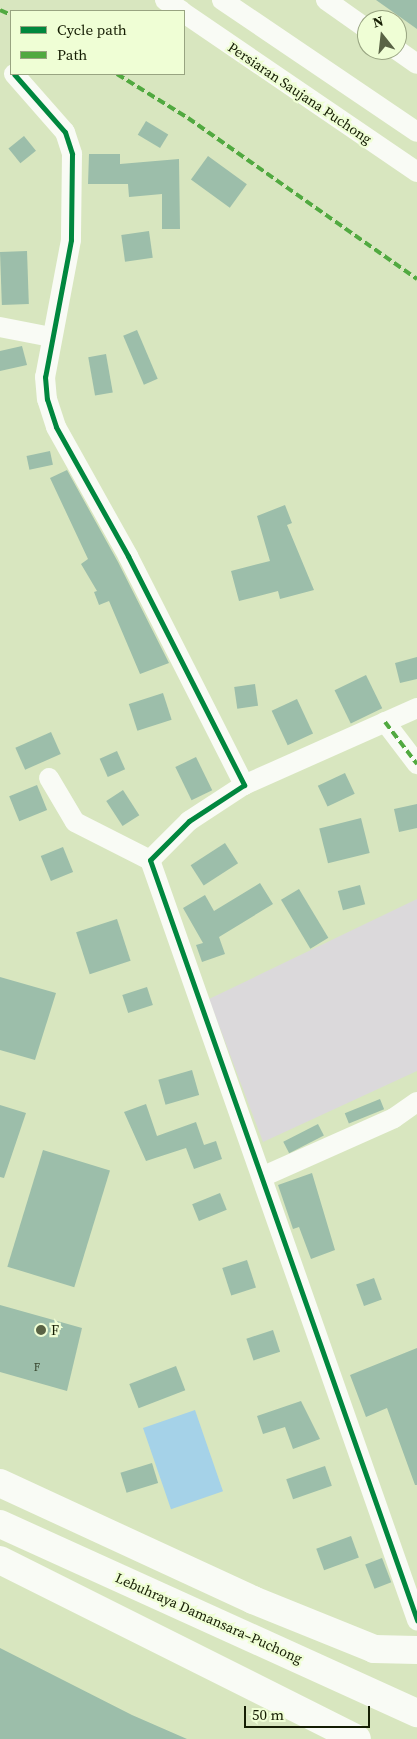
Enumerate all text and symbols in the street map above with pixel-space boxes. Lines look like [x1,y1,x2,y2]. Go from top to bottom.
legend [10,10,185,75]
north arrow [357,10,407,60]
text: N [370,11,386,33]
text: Cycle path [57,19,127,40]
street label: Persiaran Saujana Puchong [225,39,375,147]
text: Path [57,44,87,65]
place label: F [51,1322,59,1338]
marker: F [35,1324,47,1336]
house number: F [34,1361,40,1375]
street label: Lebuhraya Damansara–Puchong [113,1569,305,1667]
scale bar [247,1696,373,1728]
text: 50 m [252,1704,284,1725]

